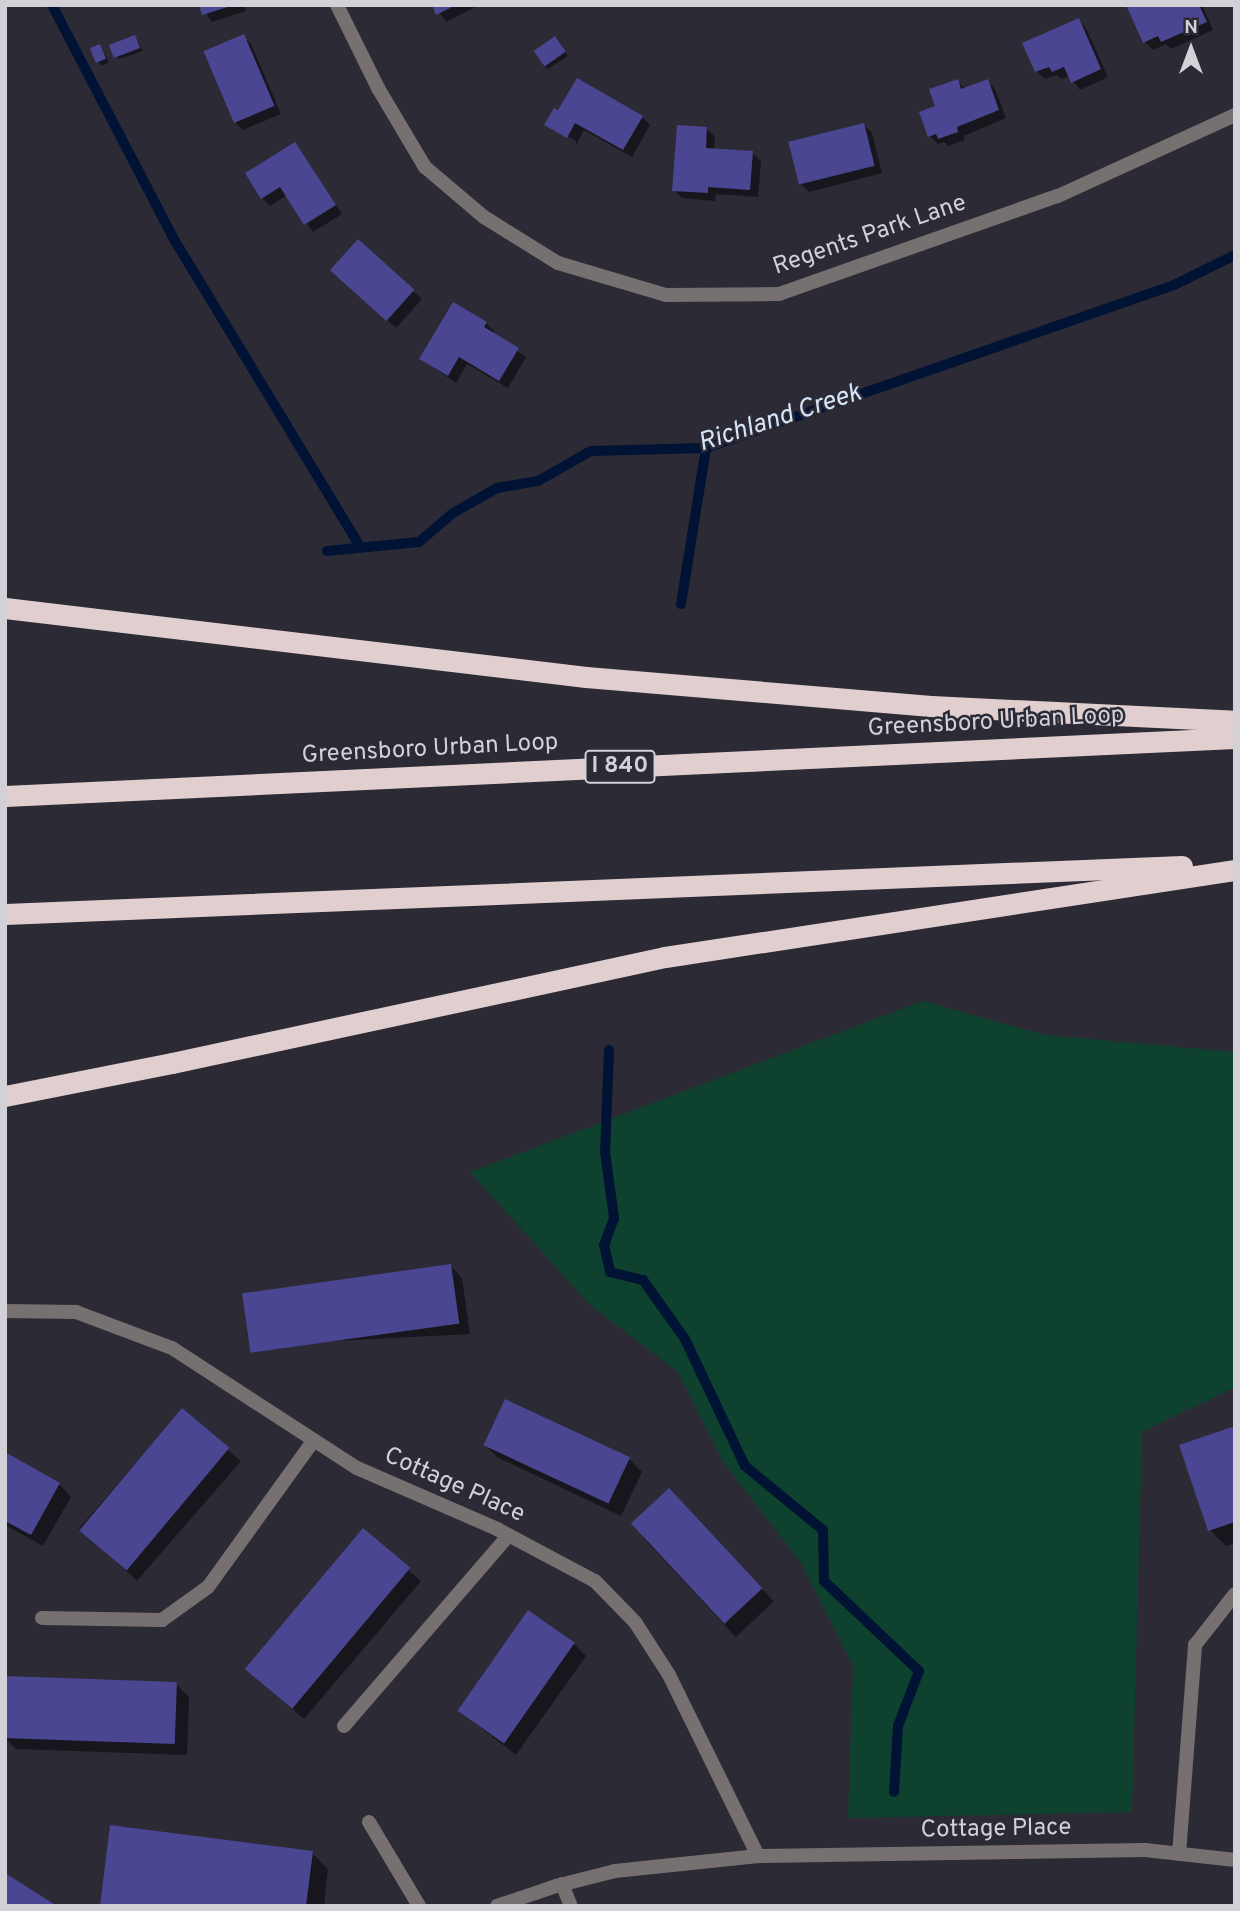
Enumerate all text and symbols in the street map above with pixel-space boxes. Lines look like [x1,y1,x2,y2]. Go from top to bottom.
north arrow [1156,14,1226,84]
text: N [1184,16,1198,40]
street label: Regents Park Lane [770,189,970,283]
water label: Richland Creek [695,378,865,460]
street label: Greensboro Urban Loop [867,702,1125,744]
street label: Greensboro Urban Loop [301,729,559,771]
road number: I 840 [583,748,657,786]
street label: Cottage Place [379,1442,529,1530]
street label: Cottage Place [920,1814,1072,1846]

